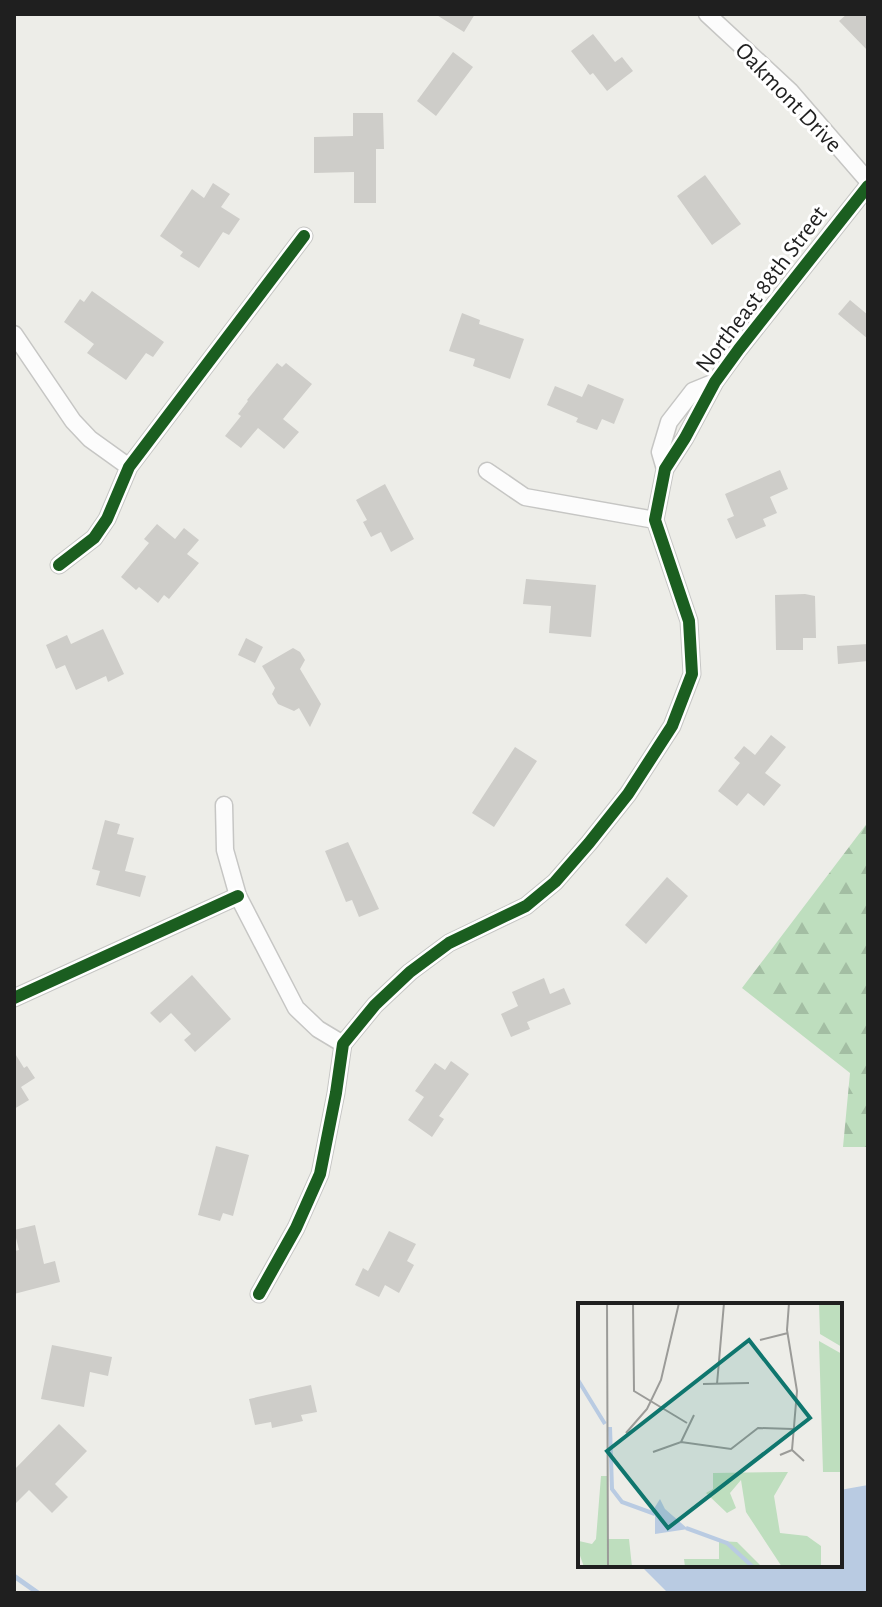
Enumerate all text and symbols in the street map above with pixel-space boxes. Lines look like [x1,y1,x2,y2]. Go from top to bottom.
street label: Oakmont Drive [730,38,846,157]
street label: Northeast 88th Street [692,202,832,377]
inset map [578,1303,842,1567]

